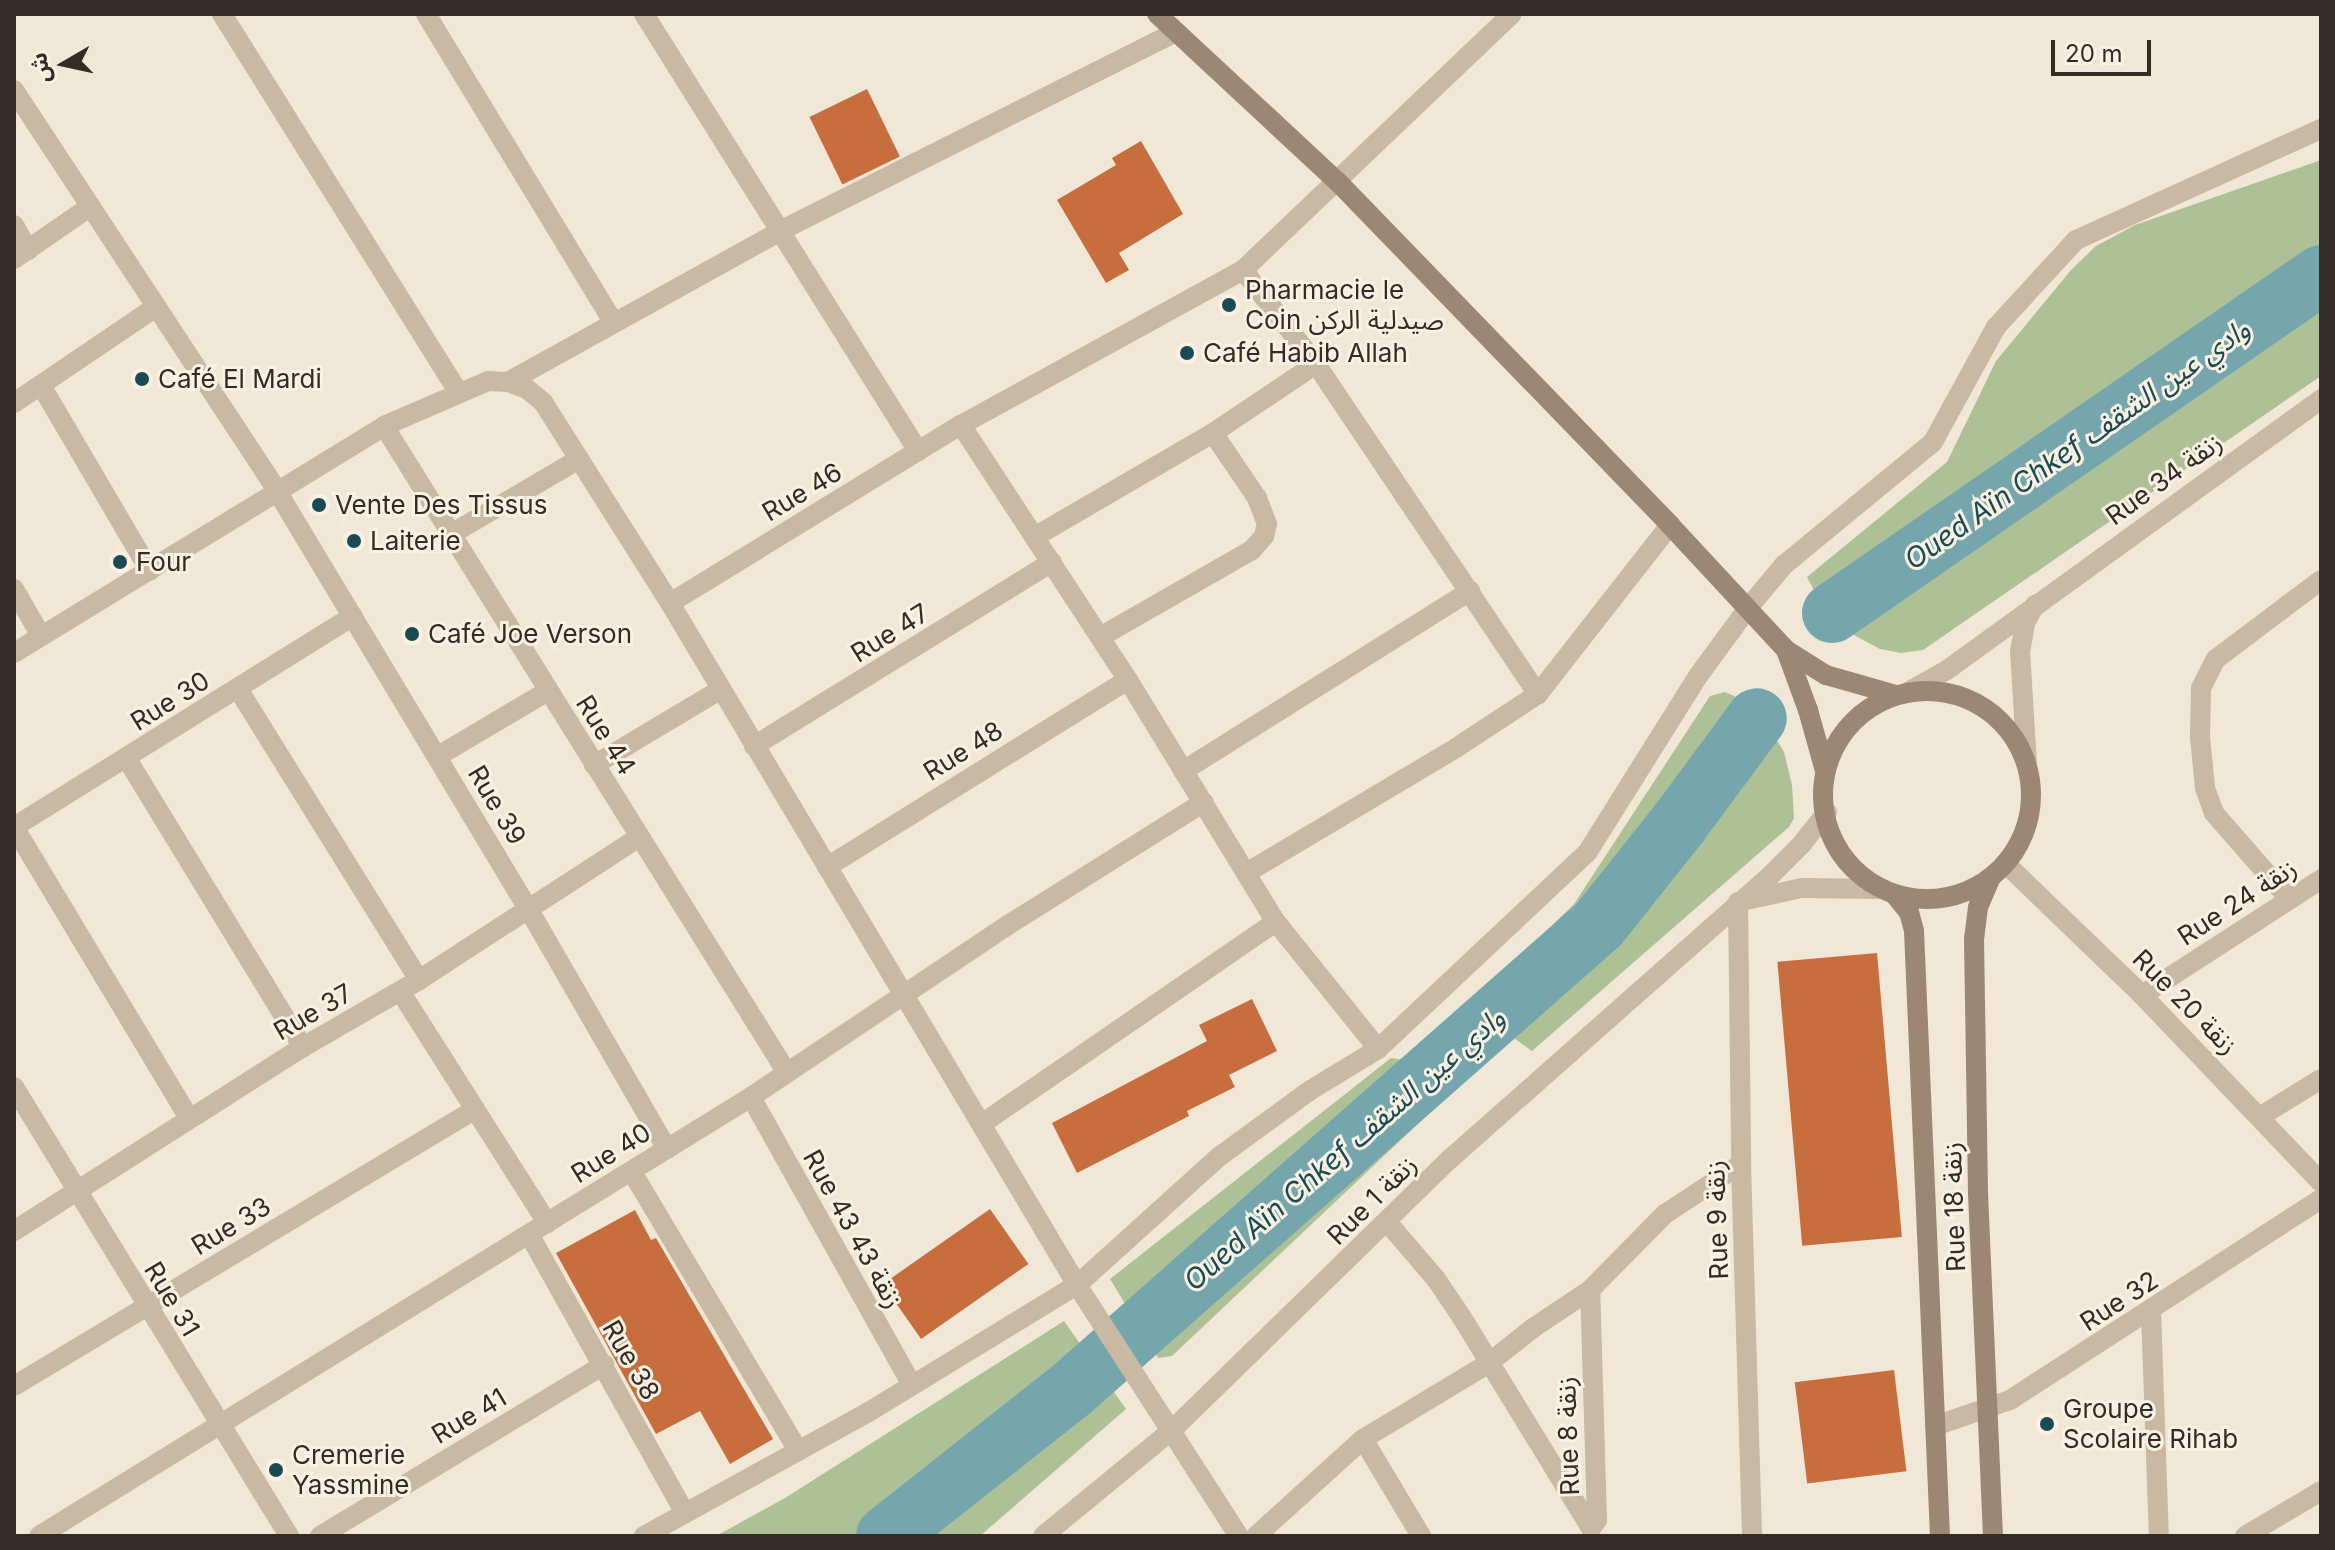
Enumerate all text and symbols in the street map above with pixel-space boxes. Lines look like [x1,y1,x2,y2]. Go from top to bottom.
north arrow [24,24,104,104]
scale bar [2055,24,2155,74]
text: 20 m [2065,39,2123,68]
text: ش [25,51,55,85]
place label: Pharmacie le Coin صيدلية الركن [1245,274,1444,336]
marker: Pharmacie le Coin صيدلية الركن [1220,296,1238,314]
water label: Oued Aïn Chkef وادي عين الشقف [1898,312,2256,576]
place label: Café Habib Allah [1203,337,1408,369]
marker: Café Habib Allah [1178,344,1196,362]
place label: Café El Mardi [158,363,322,395]
marker: Café El Mardi [133,370,151,388]
street label: Rue 34 زنقة [2100,426,2228,532]
street label: Rue 46 [756,456,848,528]
place label: Vente Des Tissus [335,489,547,521]
marker: Vente Des Tissus [310,496,328,514]
place label: Laiterie [370,525,461,557]
marker: Laiterie [345,532,363,550]
place label: Four [136,546,191,578]
marker: Four [111,553,129,571]
street label: Rue 47 [845,597,935,669]
place label: Café Joe Verson [428,618,632,650]
marker: Café Joe Verson [403,625,421,643]
street label: Rue 30 [125,665,215,737]
street label: Rue 44 [569,689,643,781]
street label: Rue 48 [918,715,1008,787]
street label: Rue 39 [461,760,533,850]
street label: Rue 24 زنقة [2172,852,2302,952]
street label: Rue 20 زنقة [2126,943,2244,1061]
street label: Rue 37 [268,977,358,1047]
water label: Oued Aïn Chkef وادي عين الشقف [1177,1001,1511,1297]
street label: Rue 40 [566,1117,656,1189]
street label: Rue 18 زنقة [1936,1142,1972,1272]
street label: Rue 43 زنقة 43 [797,1144,909,1314]
street label: Rue 1 زنقة [1321,1149,1423,1251]
street label: Rue 9 زنقة [1699,1160,1735,1280]
street label: Rue 33 [186,1190,276,1262]
street label: Rue 31 [138,1256,206,1342]
street label: Rue 32 [2074,1264,2164,1338]
street label: Rue 38 [596,1315,666,1405]
street label: Rue 8 زنقة [1550,1376,1586,1496]
street label: Rue 41 [426,1382,512,1450]
place label: Groupe Scolaire Rihab [2063,1393,2238,1454]
marker: Groupe Scolaire Rihab [2038,1415,2056,1433]
place label: Cremerie Yassmine [292,1439,409,1500]
marker: Cremerie Yassmine [267,1461,285,1479]

